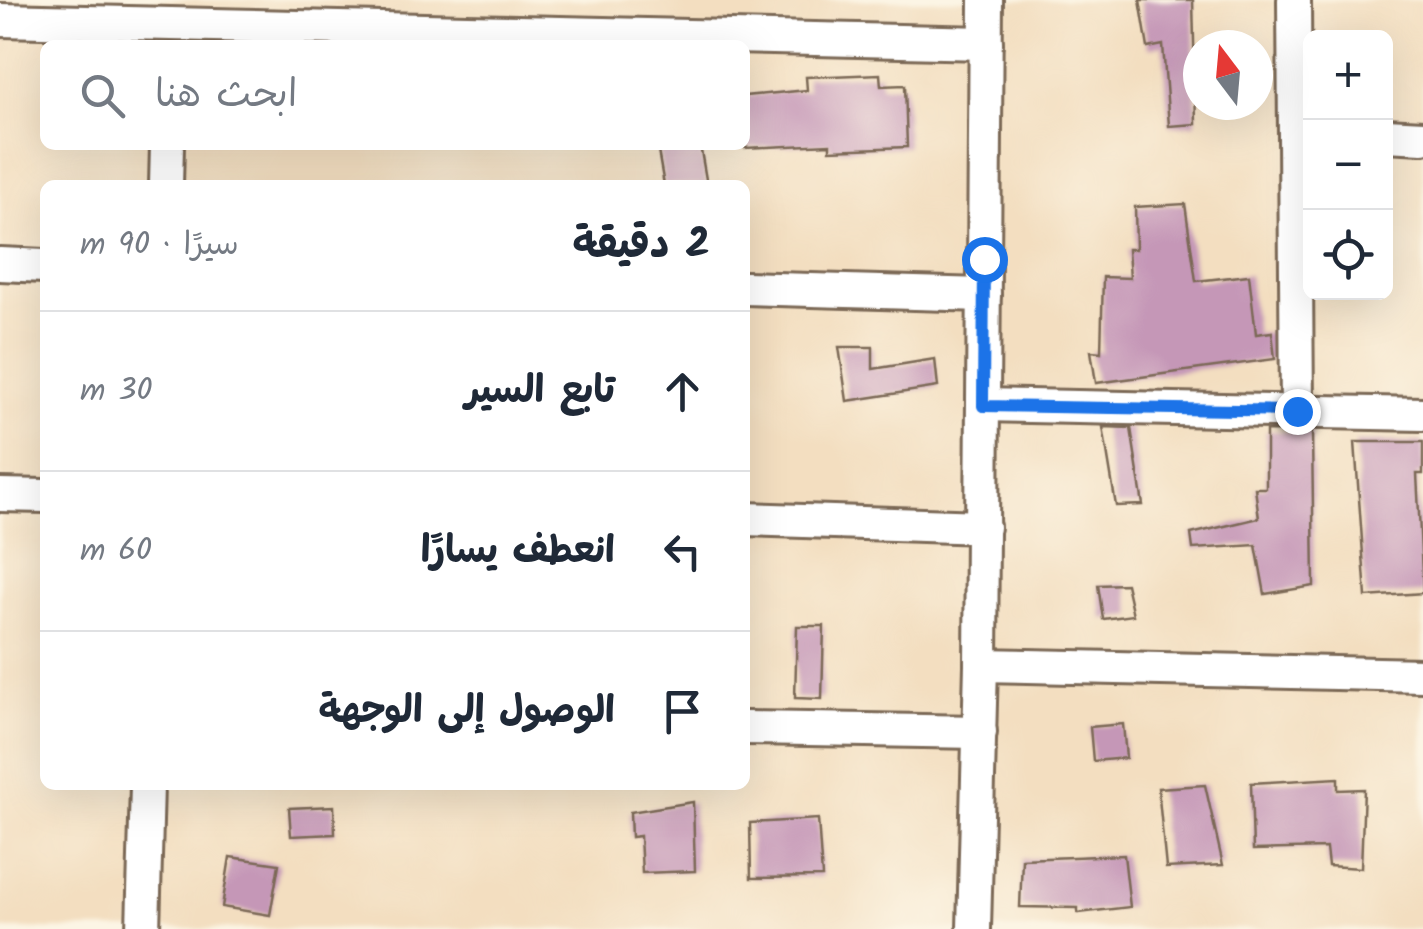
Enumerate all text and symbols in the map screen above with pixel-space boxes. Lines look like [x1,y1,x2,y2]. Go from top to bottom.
north arrow [1183,30,1273,120]
map controls [1303,30,1393,300]
button: + [1303,30,1393,120]
search box [40,40,750,150]
text: ابحث هنا [155,66,297,126]
icon: search [75,68,130,123]
button: − [1303,120,1393,210]
button: locate [1303,210,1393,300]
text: 2 دقيقة [572,212,710,279]
text: سيرًا · 90 m [80,220,239,271]
route start [962,237,1008,283]
text: تابع السير [465,362,615,422]
icon: ahead [655,364,710,419]
text: 30 m [80,366,153,417]
route end [1275,389,1321,435]
text: انعطف يسارًا [421,522,615,582]
icon: left [655,524,710,579]
text: 60 m [80,526,152,577]
text: الوصول إلى الوجهة [319,682,615,742]
icon: arrive [655,684,710,739]

